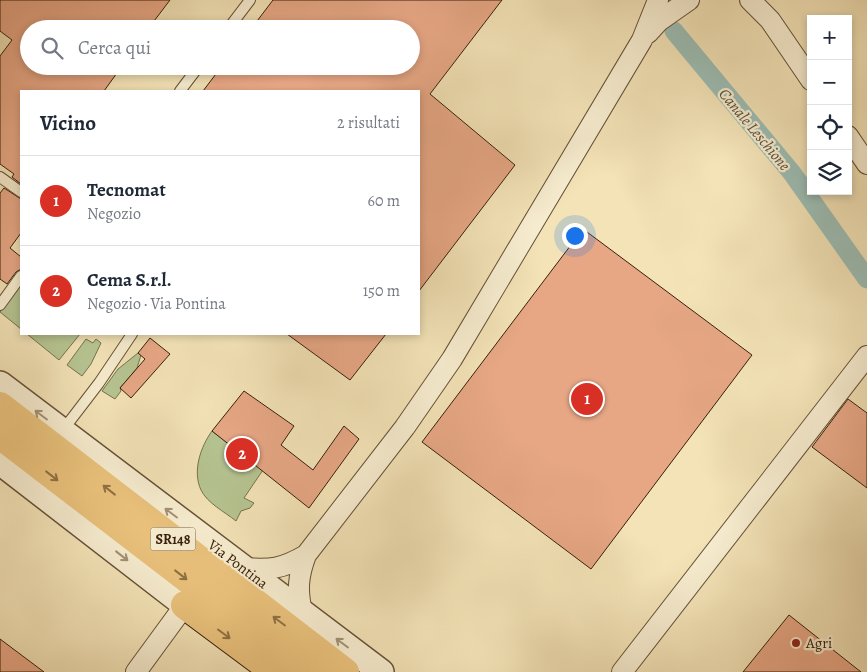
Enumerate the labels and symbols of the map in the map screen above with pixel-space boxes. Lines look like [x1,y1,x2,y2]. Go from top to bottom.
water label: Canale Leschione [713,84,795,176]
your location [562,223,588,249]
pin: 1 [571,380,603,418]
one-way arrow [34,410,48,420]
pin: 2 [226,435,258,473]
one-way arrow [46,470,59,481]
one-way arrow [102,485,115,496]
one-way arrow [164,508,178,518]
road number: SR148 [150,528,196,550]
street label: Via Pontina [203,534,272,593]
one-way arrow [115,550,128,561]
one-way arrow [174,570,188,580]
one-way arrow [272,616,286,626]
one-way arrow [217,629,231,639]
place label: Agri [805,633,832,653]
one-way arrow [336,637,349,648]
marker: Agri [790,637,802,649]

